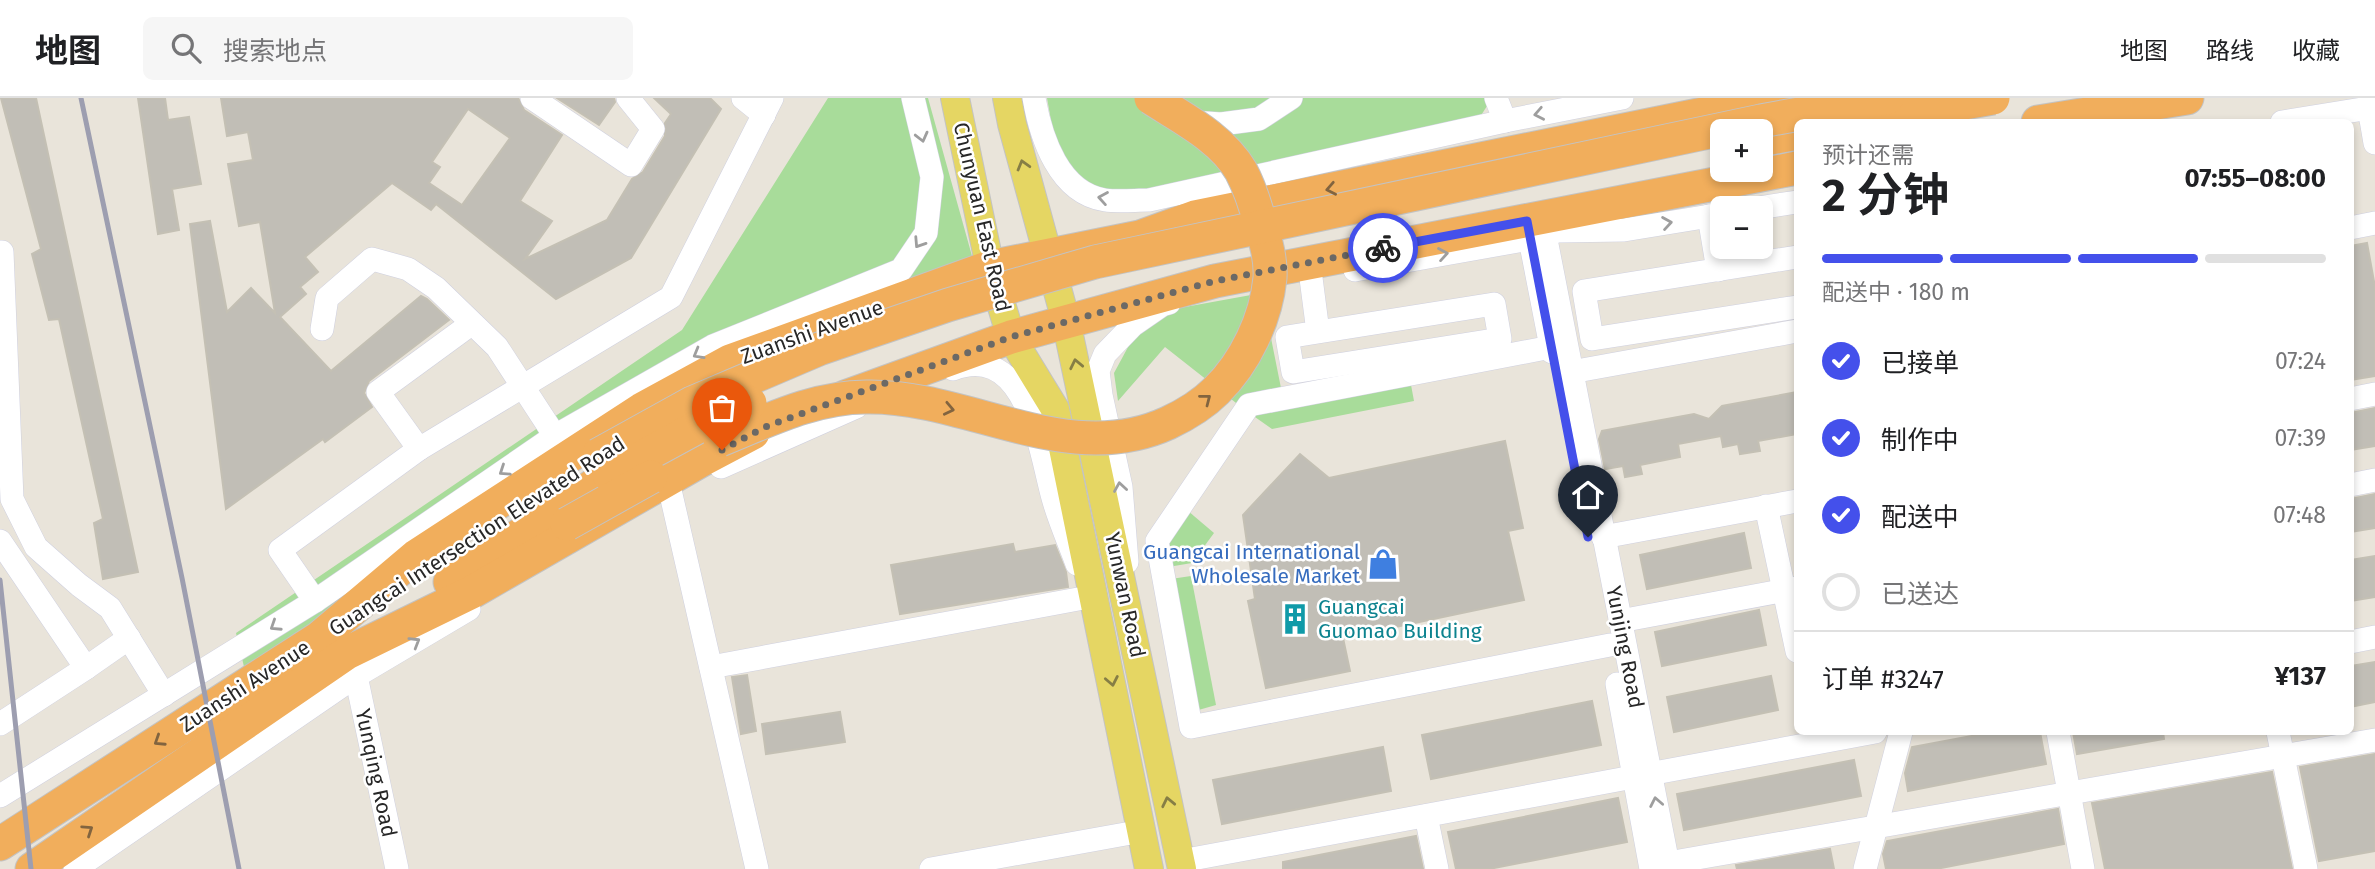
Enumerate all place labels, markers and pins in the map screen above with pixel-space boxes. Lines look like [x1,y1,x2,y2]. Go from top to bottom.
pin [692,378,752,450]
pin [1558,465,1618,537]
place label: Guangcai International Wholesale Market [1143,539,1360,589]
shop icon: Guangcai International Wholesale Market [1366,547,1400,581]
place label: Guangcai Guomao Building [1318,594,1482,644]
building icon: Guangcai Guomao Building [1278,602,1312,636]

